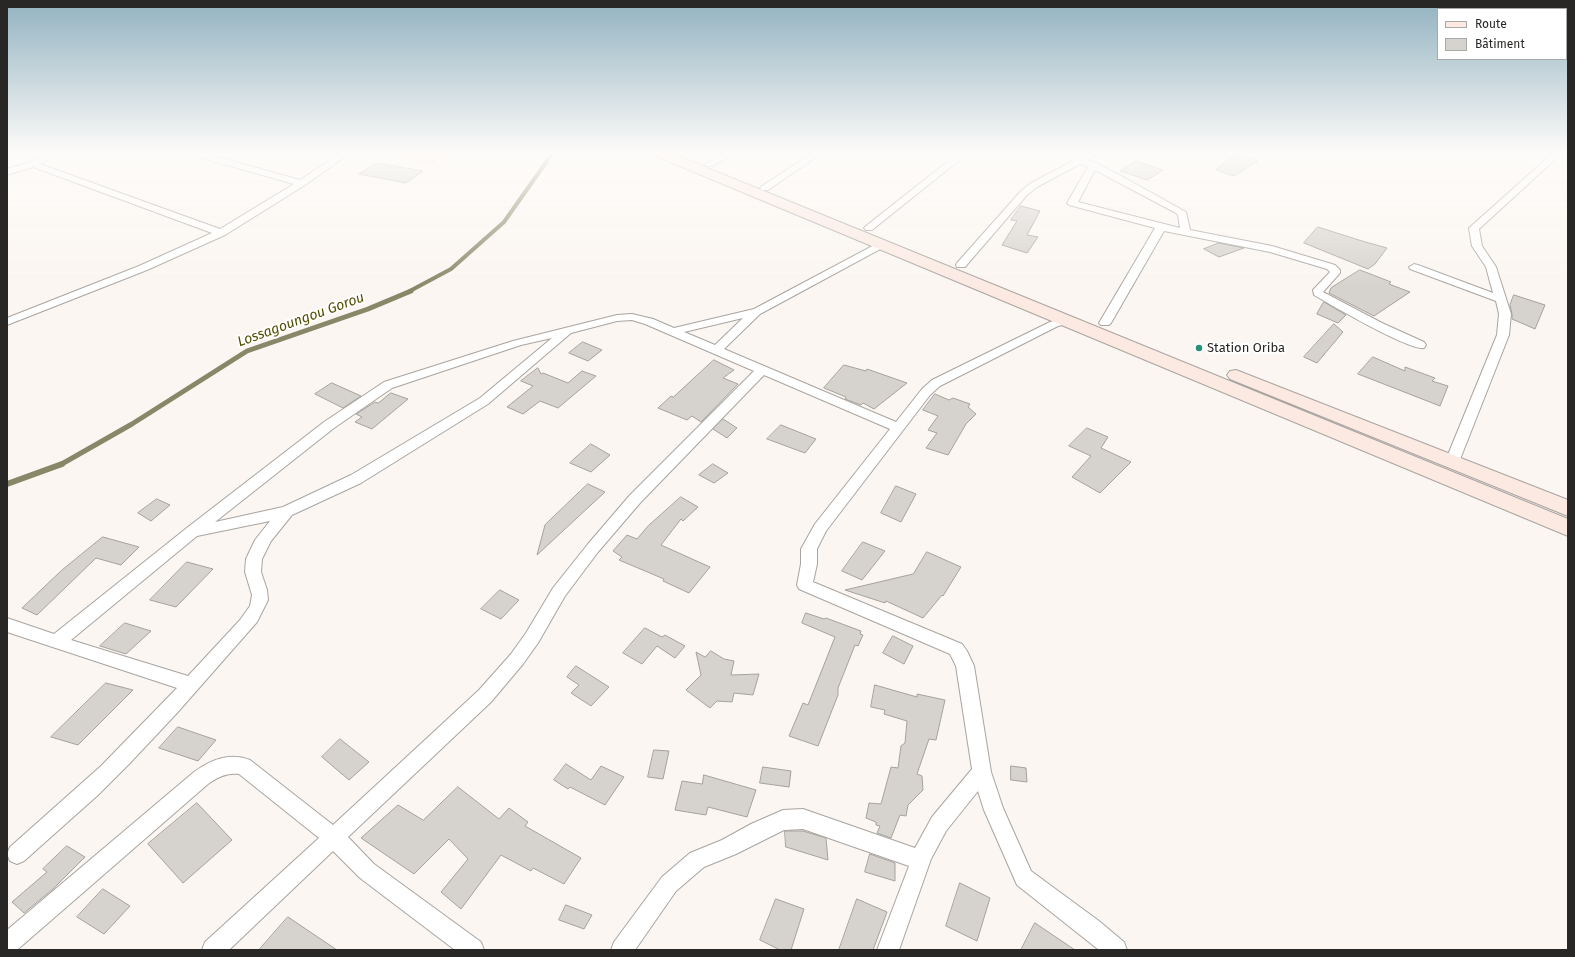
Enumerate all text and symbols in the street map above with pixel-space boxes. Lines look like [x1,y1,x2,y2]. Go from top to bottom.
legend [1437,8,1567,60]
text: Route [1475,17,1507,31]
text: Bâtiment [1475,37,1525,51]
water label: Lossagoungou Gorou [235,289,367,351]
place label: Station Oriba [1207,340,1285,356]
marker: Station Oriba [1194,343,1204,353]

